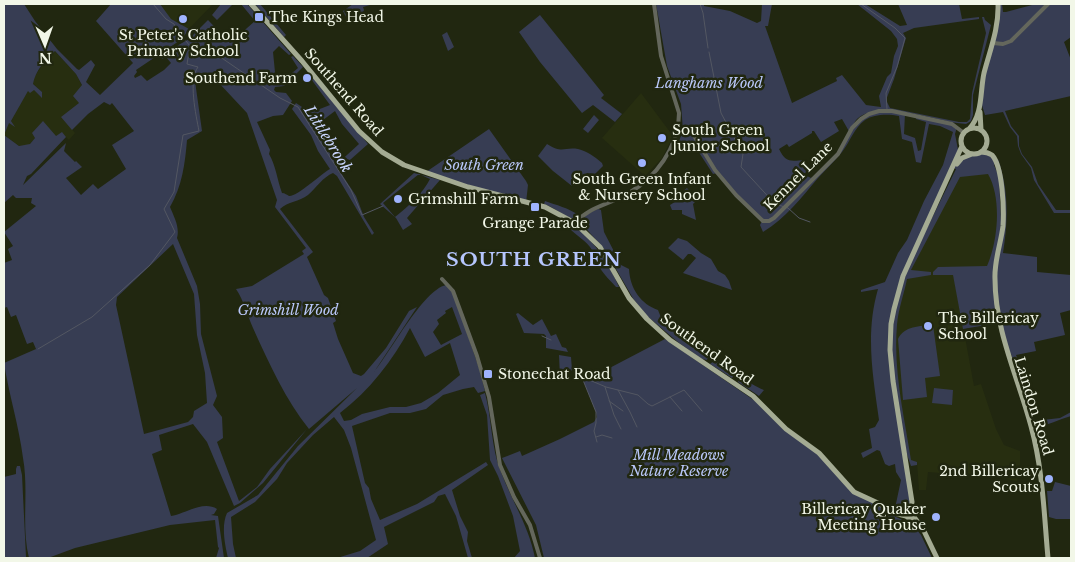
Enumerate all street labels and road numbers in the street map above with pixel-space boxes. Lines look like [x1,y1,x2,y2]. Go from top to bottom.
street label: Southend Road [301,44,388,140]
street label: Kennel Lane [760,138,836,214]
street label: Southend Road [657,309,758,389]
street label: Laindon Road [1010,355,1058,458]

